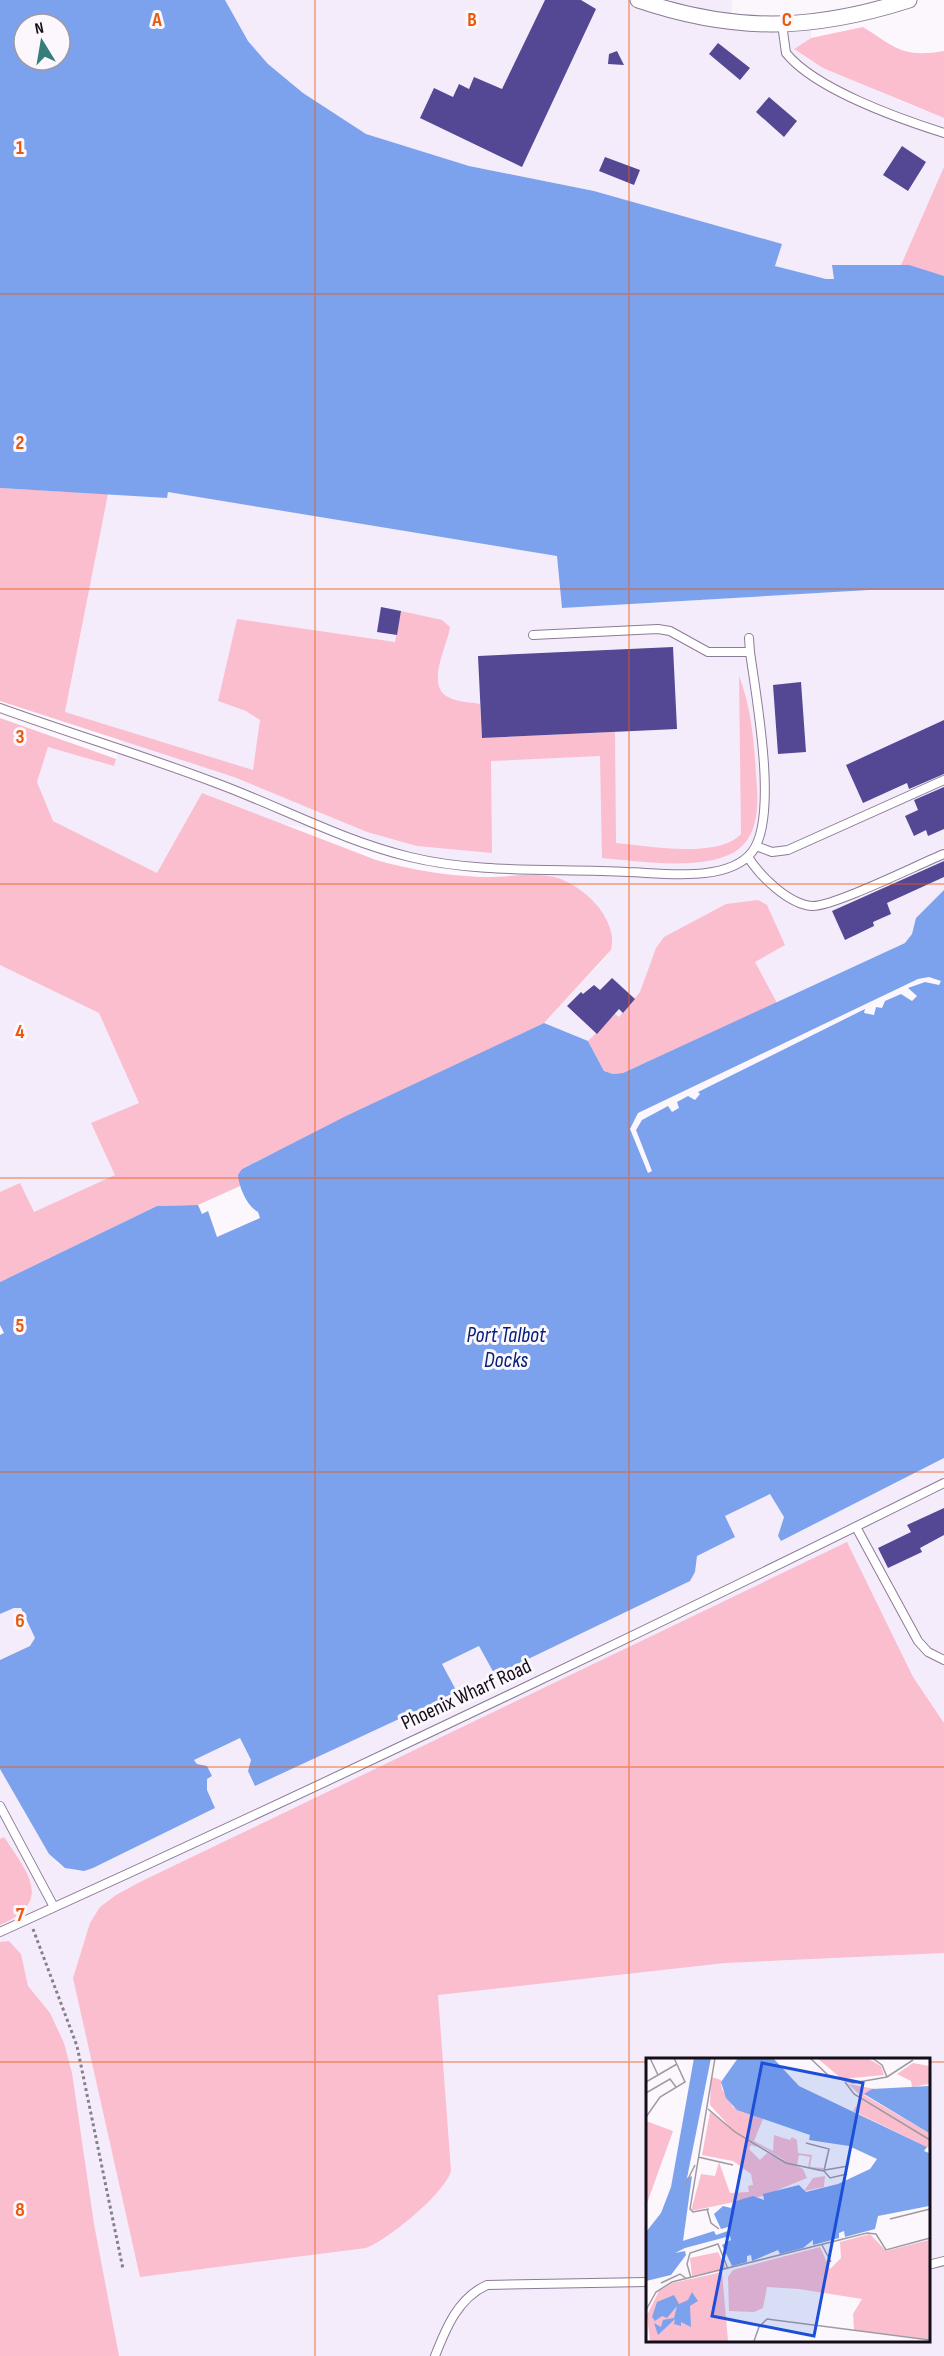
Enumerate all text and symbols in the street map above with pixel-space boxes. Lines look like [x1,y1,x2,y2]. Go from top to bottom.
text: A [151,8,162,32]
text: B [467,8,477,32]
text: C [782,8,792,32]
north arrow [12,12,72,72]
text: N [33,19,45,39]
text: 1 [16,136,24,160]
text: 2 [16,431,24,455]
text: 3 [16,725,25,749]
text: 4 [15,1020,25,1044]
text: 5 [16,1314,25,1338]
water label: Port Talbot Docks [466,1322,547,1374]
text: 6 [15,1609,25,1633]
street label: Phoenix Wharf Road [397,1653,535,1735]
text: 7 [16,1903,25,1927]
inset map [646,2058,929,2341]
text: 8 [15,2198,25,2222]

